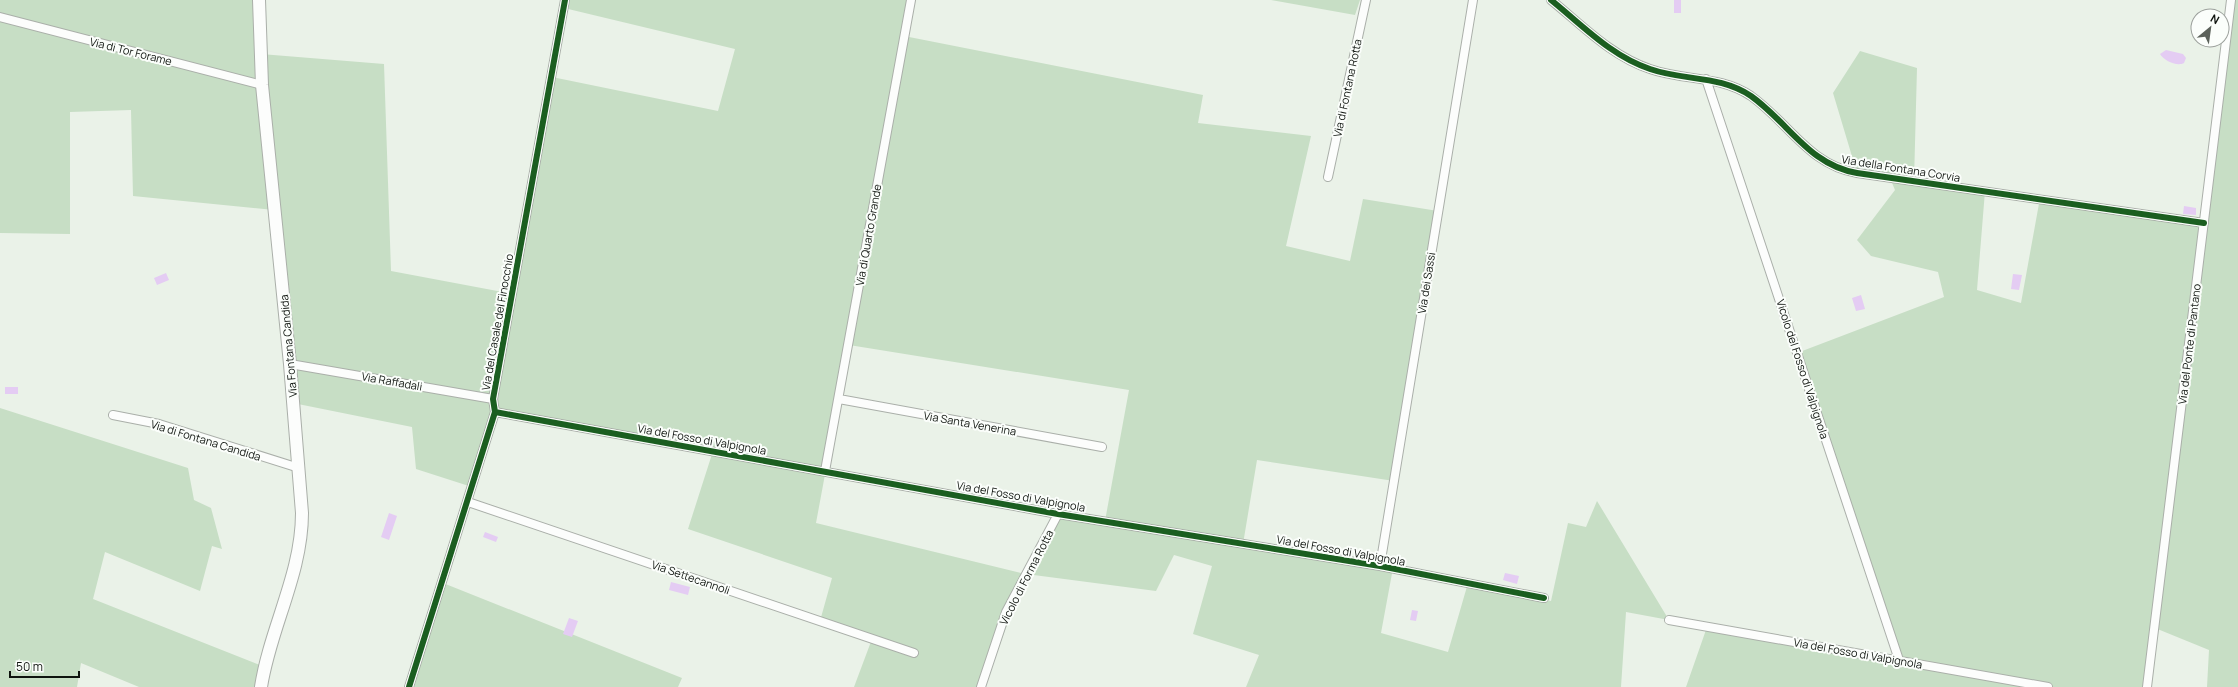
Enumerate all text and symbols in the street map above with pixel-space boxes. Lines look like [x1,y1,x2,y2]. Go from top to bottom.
north arrow [2190,8,2230,48]
text: N [2208,10,2222,27]
street label: Via di Tor Forame [88,34,174,69]
street label: Via di Fontana Rotta [1329,37,1365,139]
street label: Via della Fontana Corvia [1841,151,1961,185]
street label: Via di Quarto Grande [852,182,884,287]
street label: Via dei Sassi [1414,251,1438,315]
street label: Via del Casale del Finocchio [478,252,516,392]
street label: Via del Ponte di Pantano [2174,282,2204,405]
street label: Via Fontana Candida [276,294,300,398]
street label: Vicolo del Fosso di Valpignola [1773,297,1833,441]
street label: Via Raffadali [360,368,424,394]
street label: Via Santa Venerina [923,407,1017,439]
street label: Via di Fontana Candida [149,416,263,464]
street label: Via del Fosso di Valpignola [636,420,768,458]
street label: Via del Fosso di Valpignola [955,477,1087,515]
street label: Vicolo di Forma Rotta [995,527,1057,627]
street label: Via del Fosso di Valpignola [1275,531,1407,569]
street label: Via Settecannoli [650,557,732,597]
street label: Via del Fosso di Valpignola [1792,634,1924,672]
scale bar [10,653,79,679]
text: 50 m [16,658,43,675]

